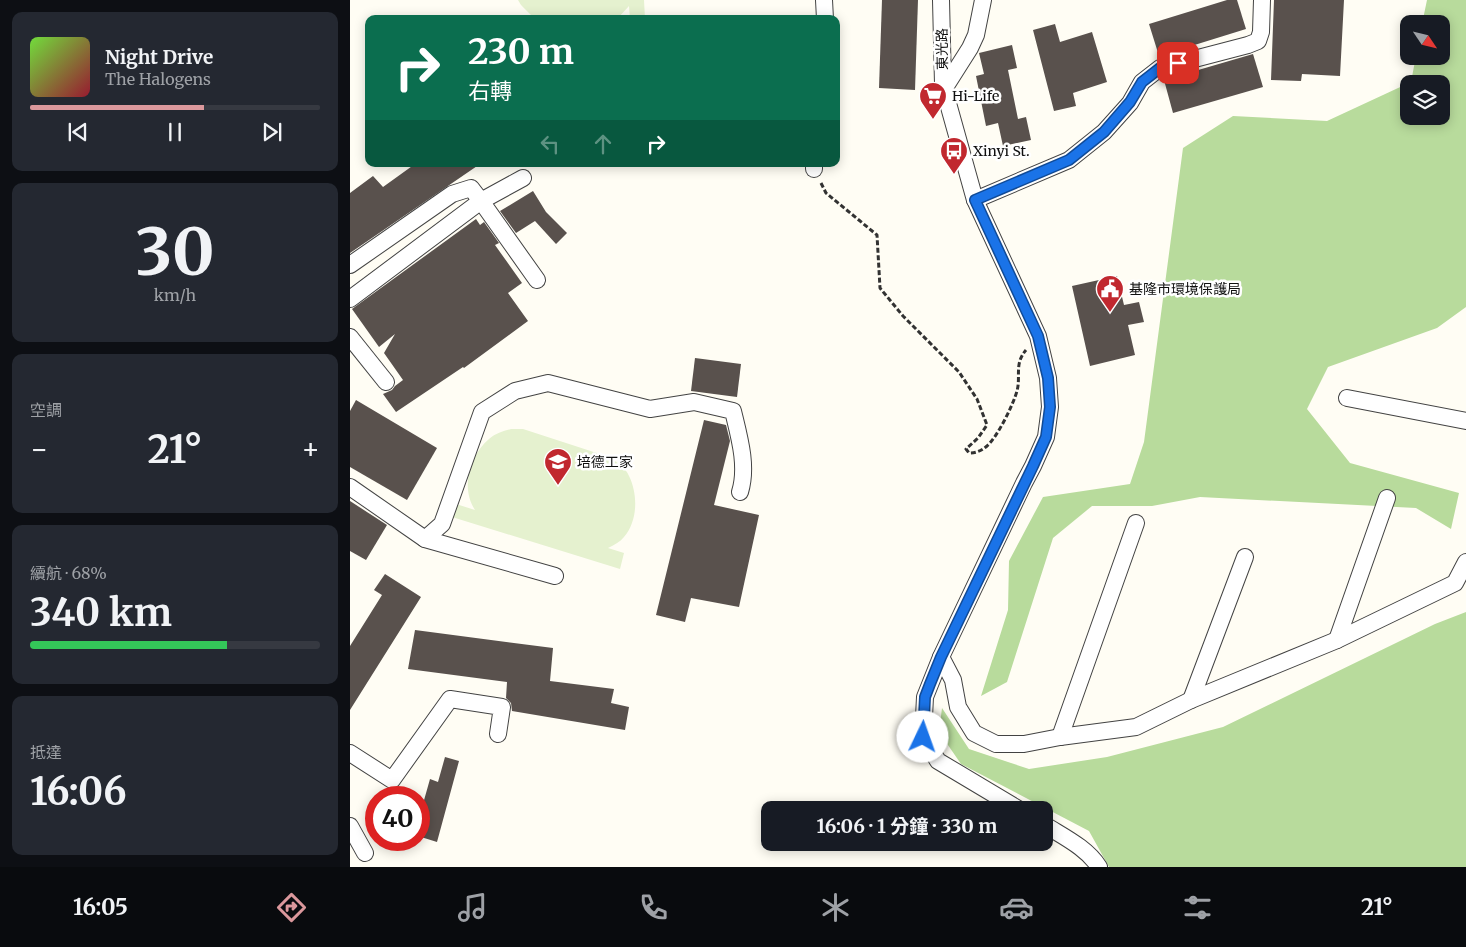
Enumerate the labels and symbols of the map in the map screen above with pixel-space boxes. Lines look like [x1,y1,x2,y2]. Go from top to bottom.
north arrow [1400,15,1450,65]
street label: 東光路 [933,28,951,70]
pin [1157,42,1199,84]
supermarket icon: Hi-Life [918,81,948,120]
place label: Hi-Life [952,87,999,105]
bus stop icon: Xinyi St. [939,136,969,175]
place label: Xinyi St. [973,142,1030,160]
public building icon: 基隆市環境保護局 [1095,274,1125,313]
place label: 基隆市環境保護局 [1129,280,1241,298]
school or university icon: 培德工家 [543,447,573,486]
place label: 培德工家 [577,453,633,471]
position arrow [896,710,948,762]
speed limit sign: 40 [365,786,430,851]

